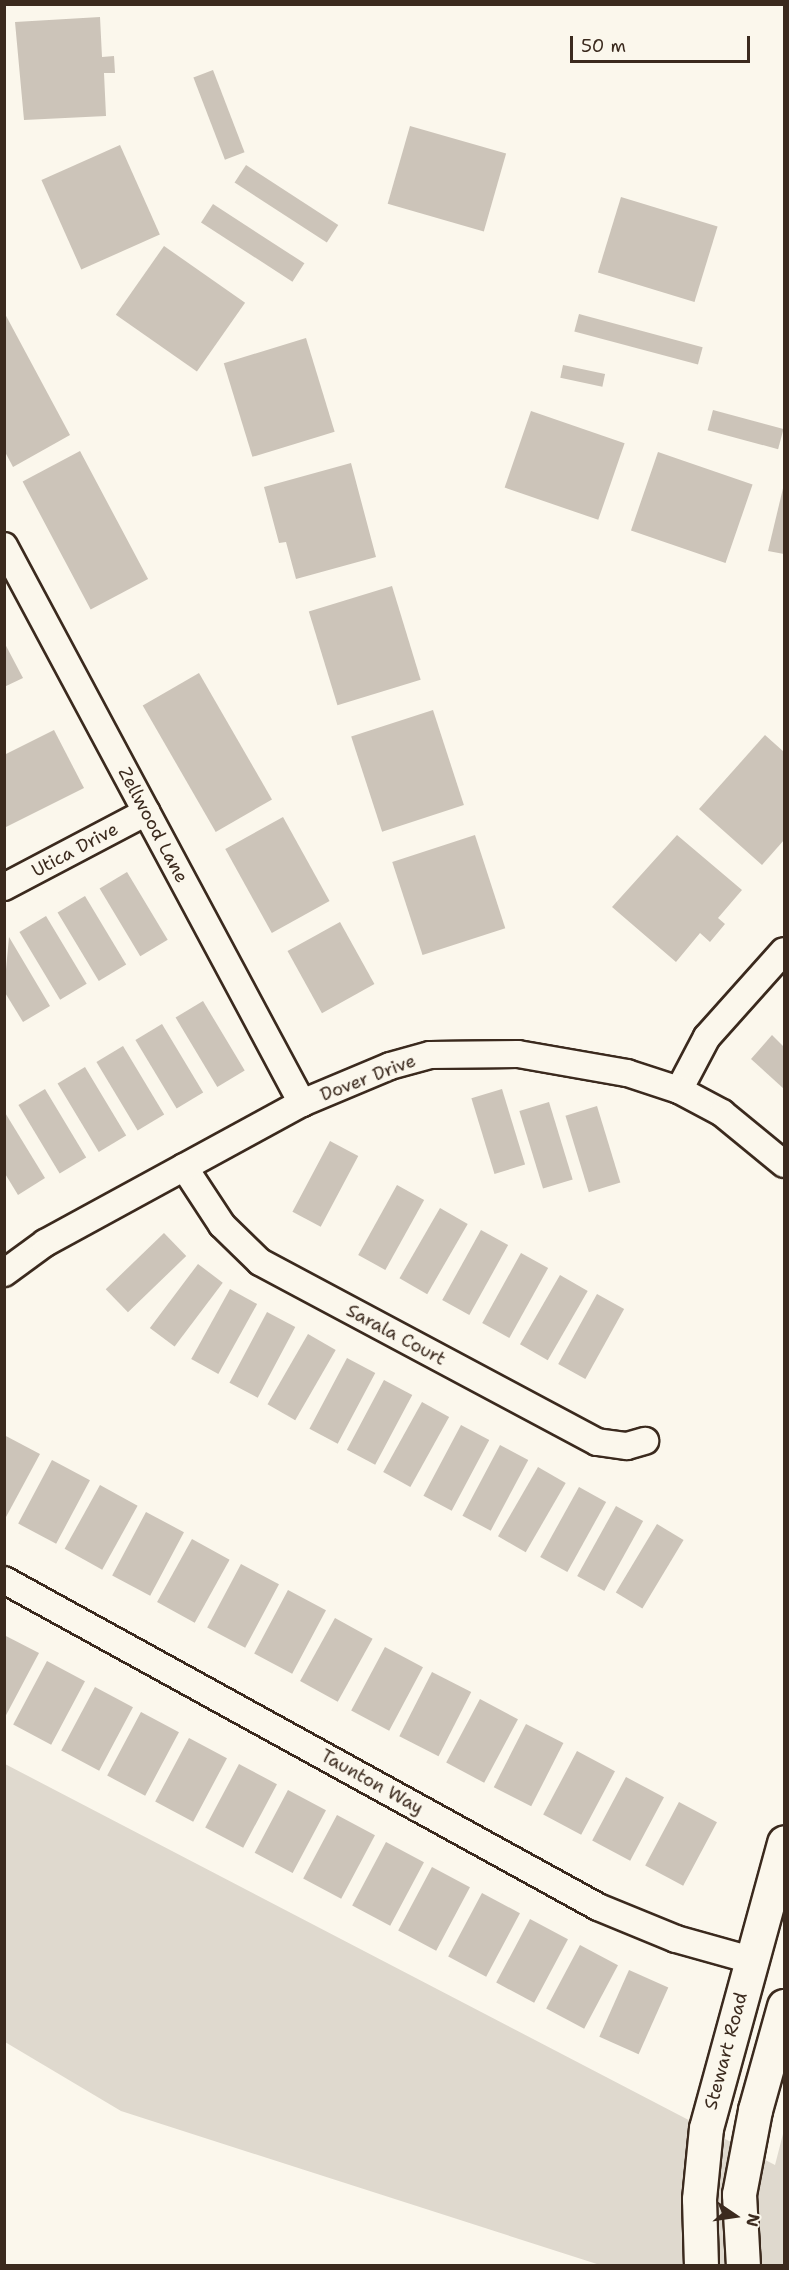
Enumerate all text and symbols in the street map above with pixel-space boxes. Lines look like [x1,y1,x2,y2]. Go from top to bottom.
scale bar [573,24,753,62]
text: 50 m [581,34,626,58]
street label: Zellwood Lane [113,764,193,886]
street label: Utica Drive [28,818,122,882]
street label: Dover Drive [317,1050,419,1106]
street label: Sarala Court [343,1300,449,1370]
street label: Taunton Way [317,1745,427,1819]
street label: Stewart Road [700,1990,752,2112]
north arrow [705,2186,765,2246]
text: N [741,2212,765,2229]

